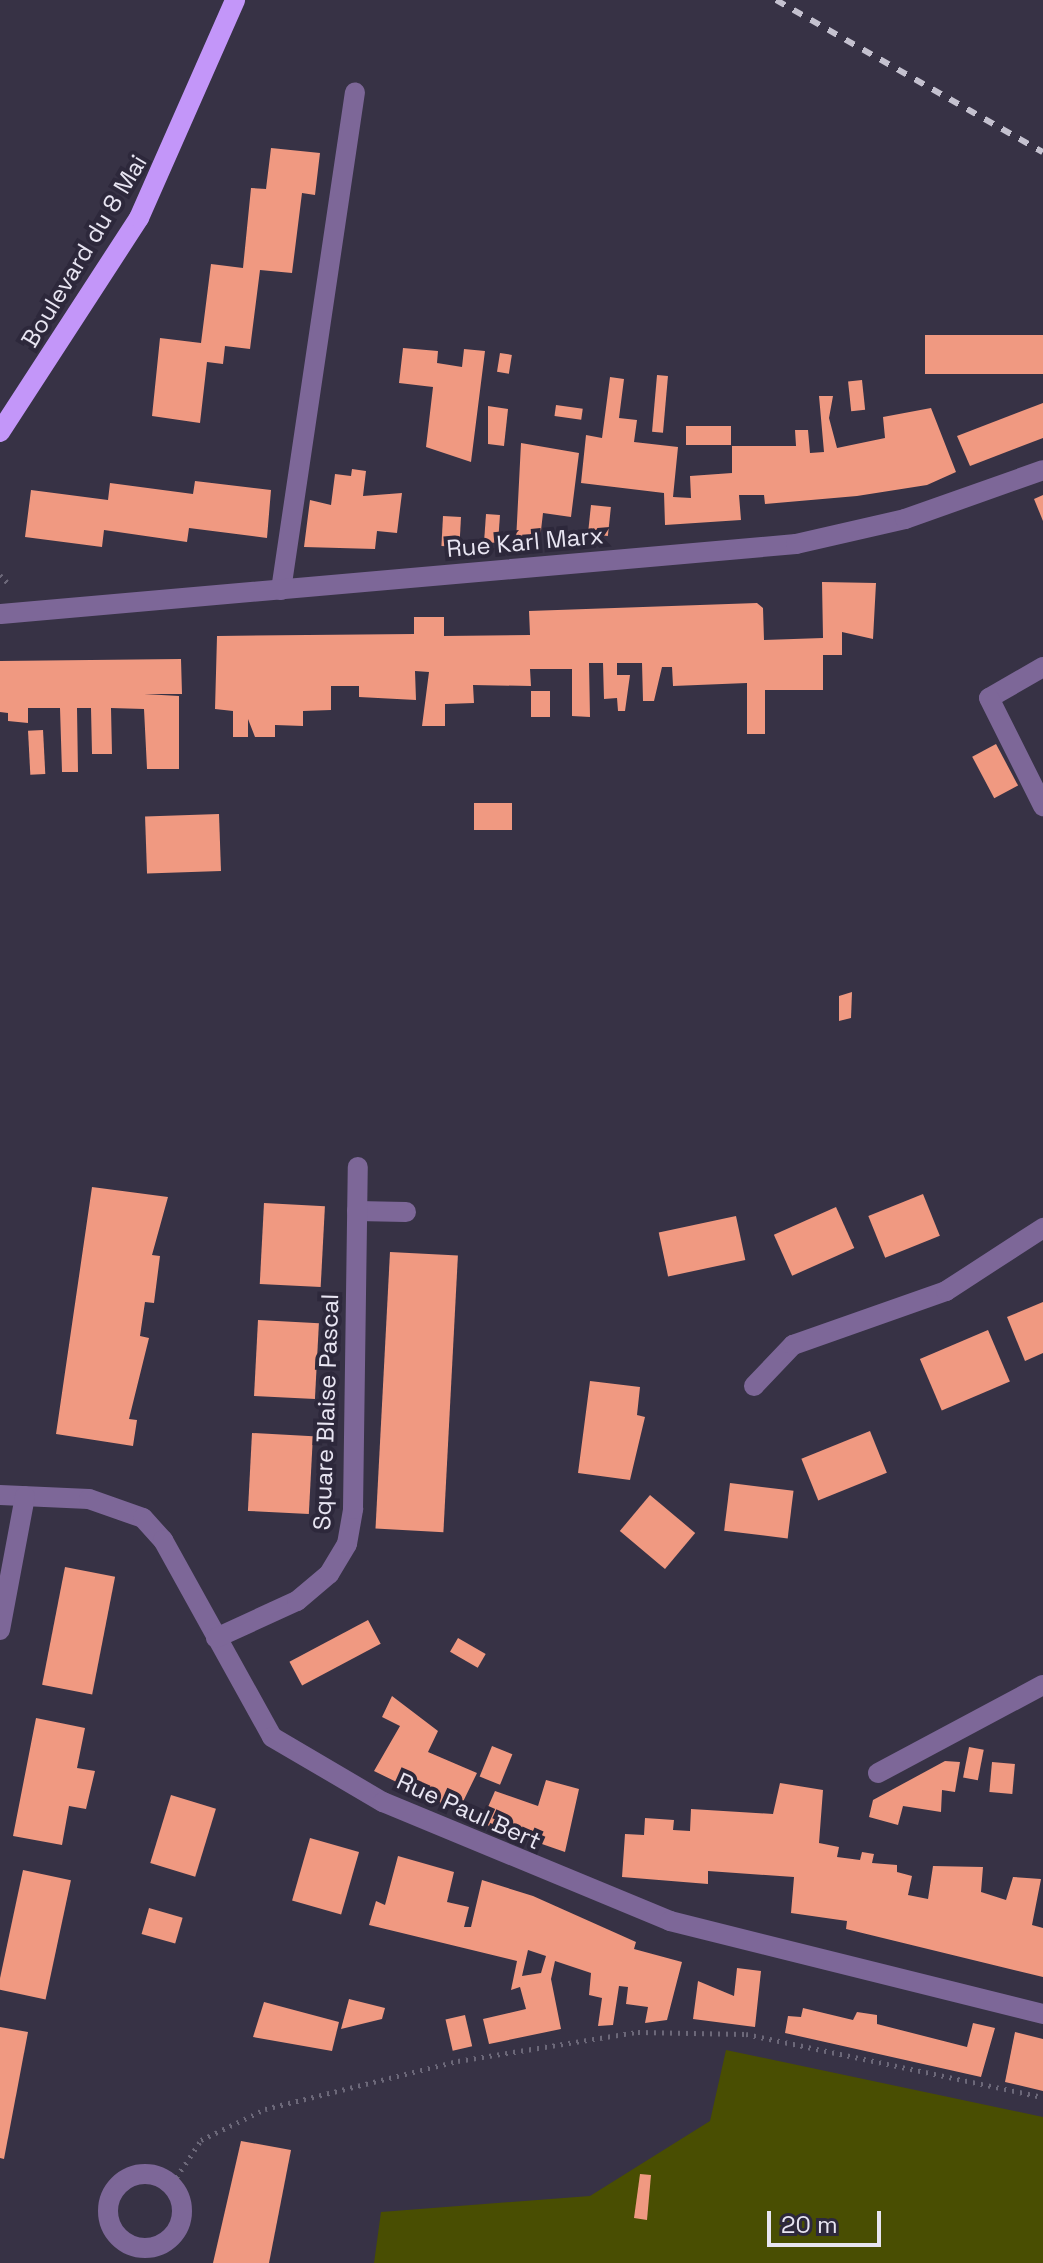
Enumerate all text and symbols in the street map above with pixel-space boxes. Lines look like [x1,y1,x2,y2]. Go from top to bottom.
street label: Boulevard du 8 Mai [15,150,153,352]
street label: Rue Karl Marx [445,521,605,563]
street label: Square Blaise Pascal [307,1293,345,1531]
street label: Rue Paul Bert [392,1766,546,1856]
scale bar [771,2195,885,2245]
text: 20 m [781,2209,838,2240]

